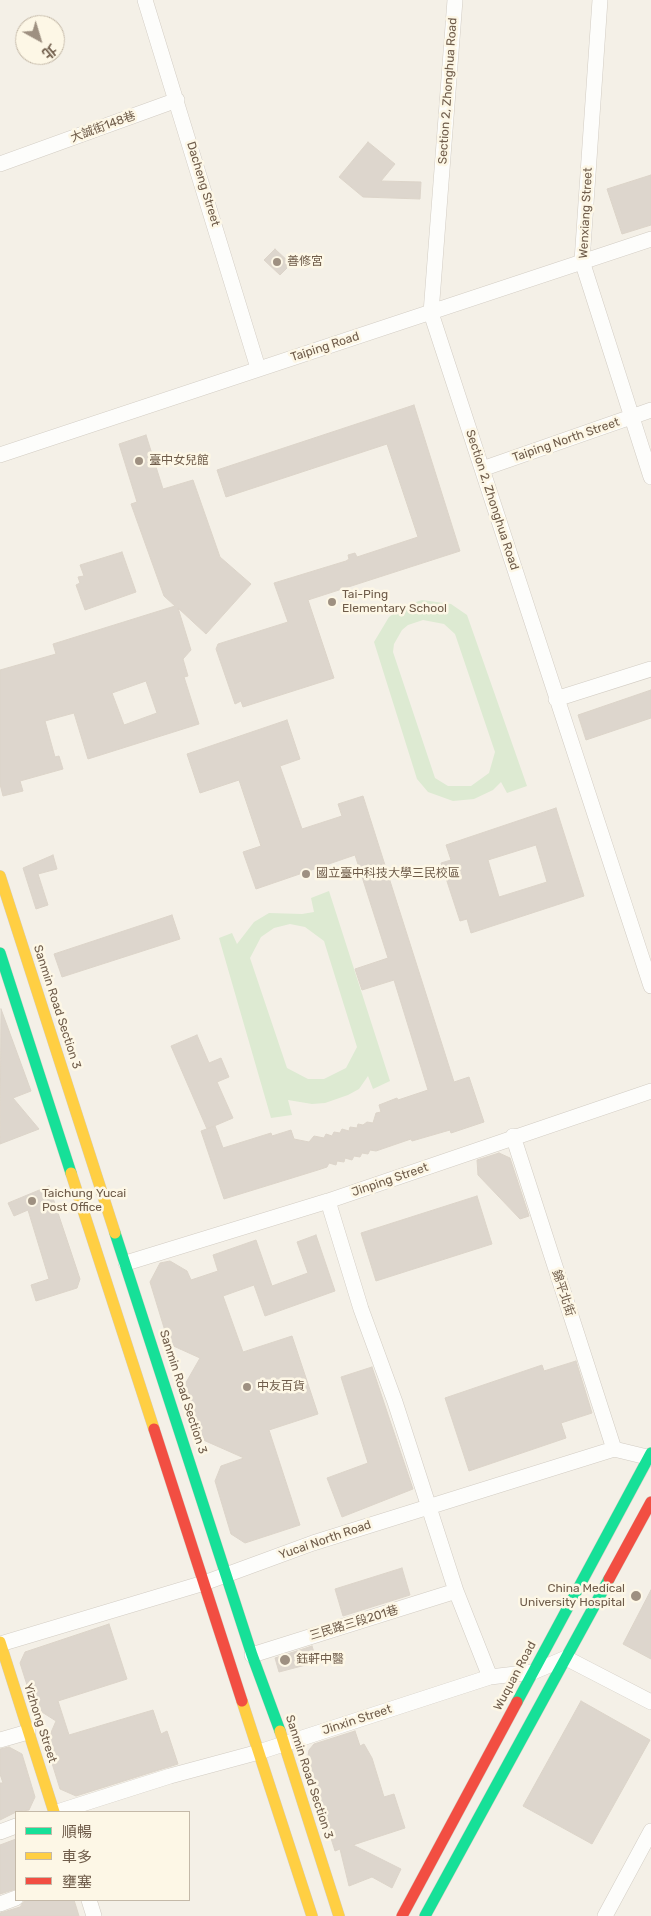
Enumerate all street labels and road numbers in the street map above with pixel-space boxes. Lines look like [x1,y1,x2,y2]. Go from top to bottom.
street label: Section 2, Zhonghua Road [436,17,460,165]
street label: 大誠街148巷 [68,109,138,145]
street label: Dacheng Street [183,140,223,228]
street label: Wenxiang Street [576,167,596,259]
street label: Taiping Road [289,329,361,365]
street label: Taiping North Street [511,415,621,465]
street label: Section 2, Zhonghua Road [462,428,522,572]
street label: Sanmin Road Section 3 [30,943,84,1071]
street label: Jinping Street [350,1160,430,1200]
street label: 錦平北街 [549,1268,577,1318]
street label: Sanmin Road Section 3 [156,1328,210,1456]
street label: Yucai North Road [277,1517,373,1563]
street label: 三民路三段201巷 [308,1603,400,1643]
street label: Wuquan Road [491,1639,539,1713]
street label: Yizhong Street [20,1681,60,1765]
street label: Jinxin Street [321,1702,393,1738]
street label: Sanmin Road Section 3 [282,1713,336,1841]

